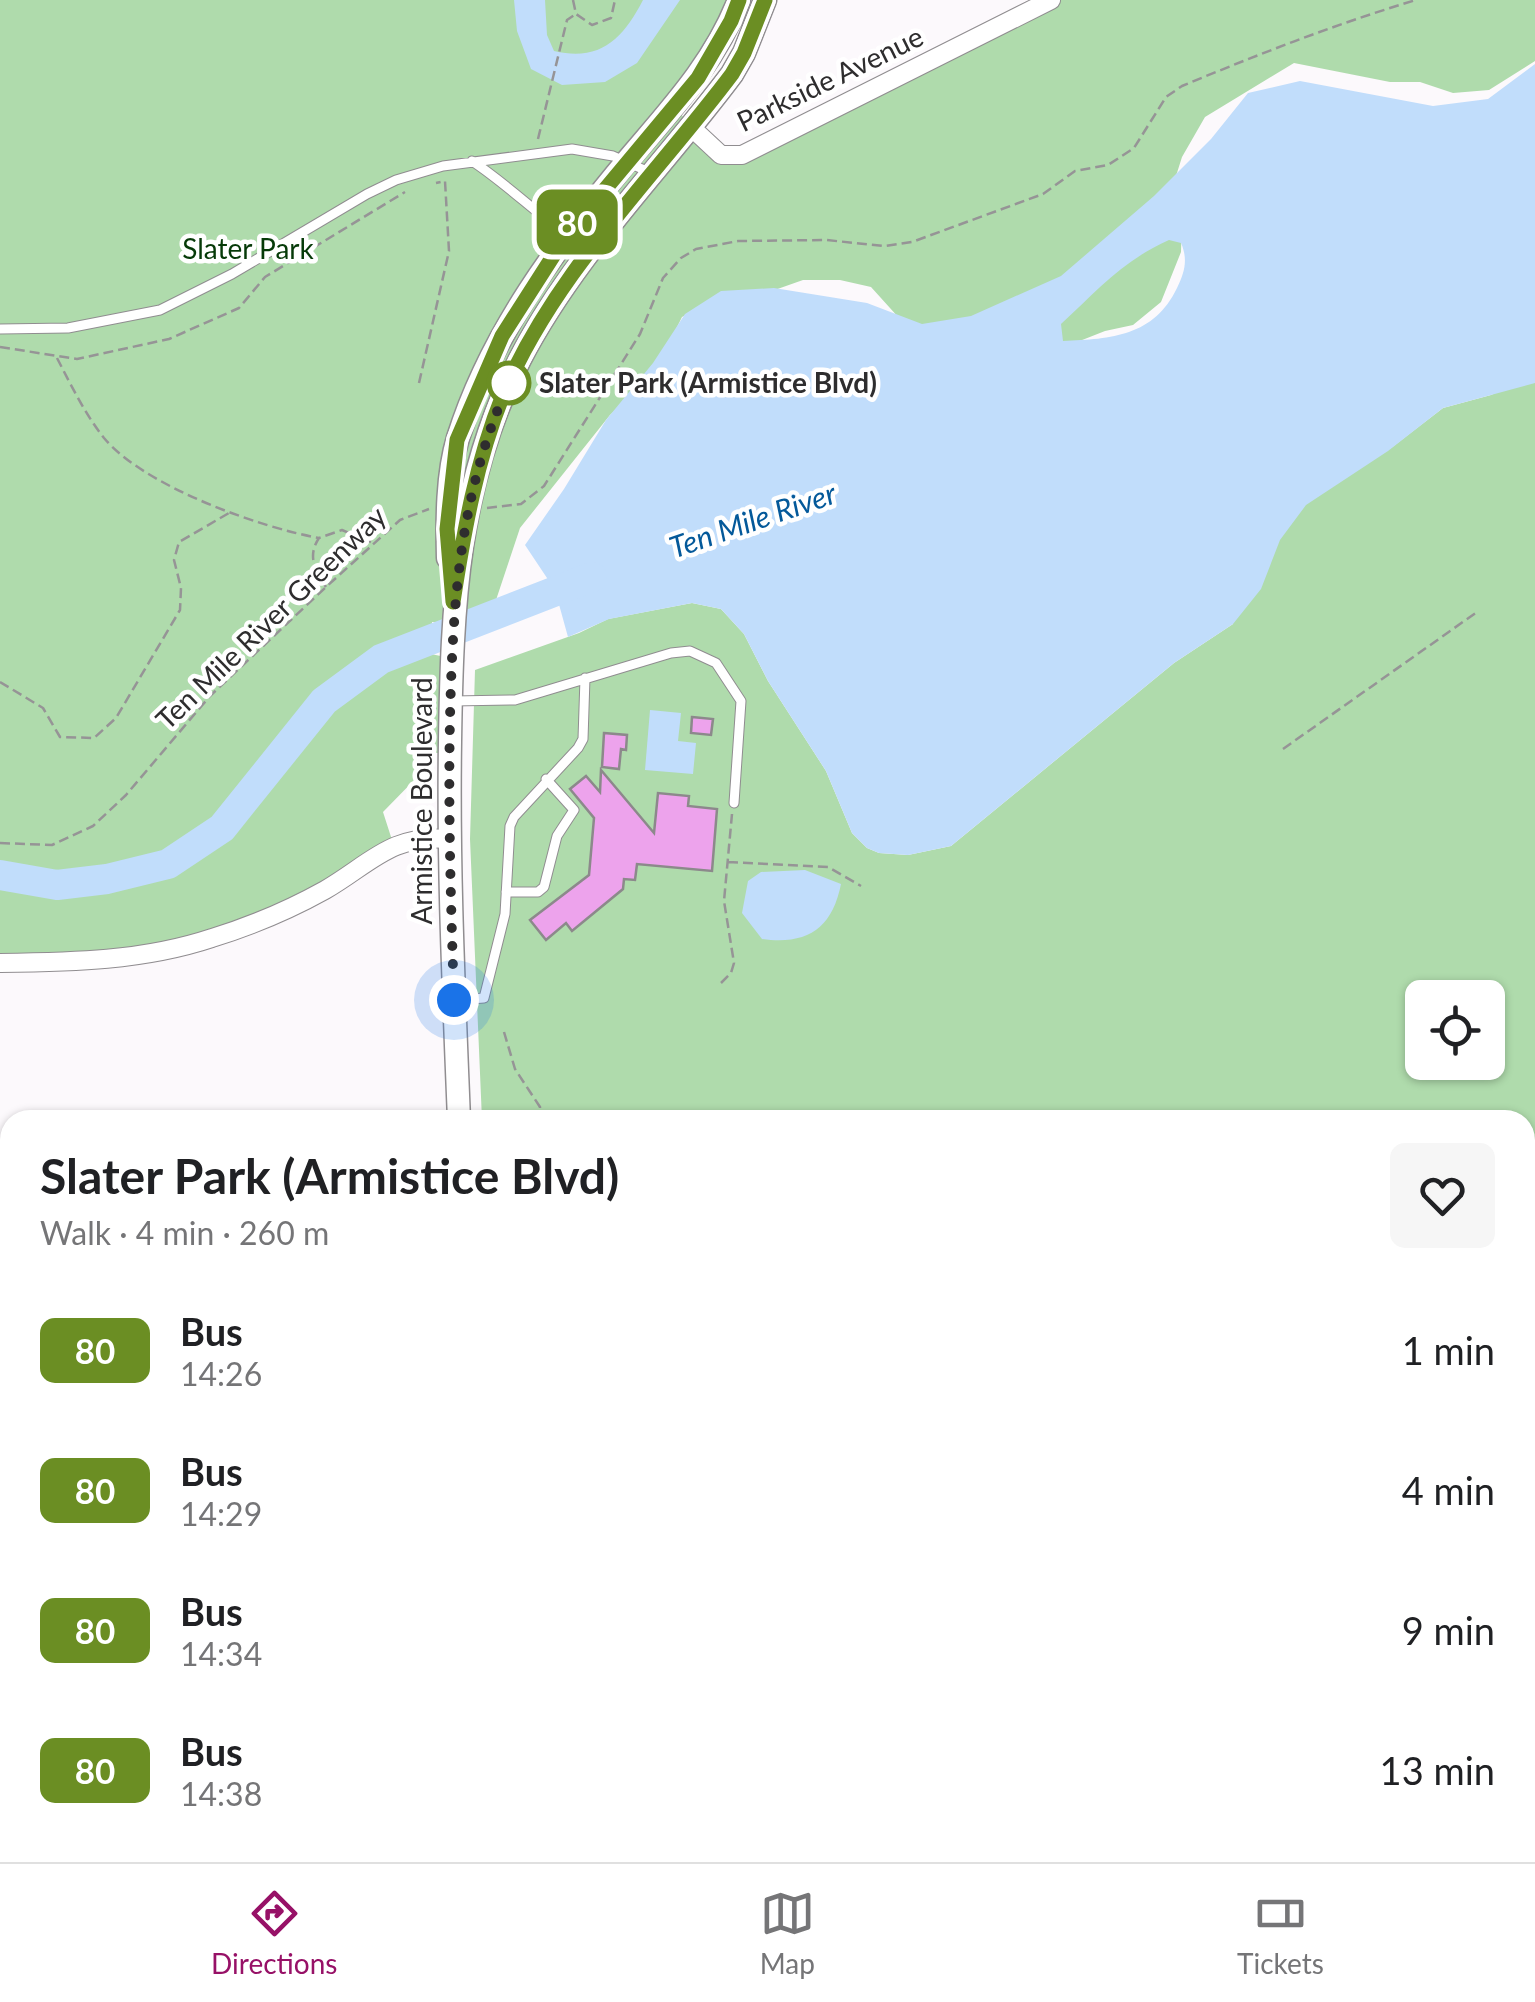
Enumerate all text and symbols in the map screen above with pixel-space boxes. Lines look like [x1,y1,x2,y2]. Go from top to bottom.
street label: Parkside Avenue [731,18,928,138]
line badge: 80 [532,190,622,254]
text: 80 [557,201,597,243]
park label: Slater Park [182,231,315,265]
marker: Slater Park (Armistice Blvd) [488,362,530,404]
place label: Slater Park (Armistice Blvd) [539,365,877,399]
water label: Ten Mile River [664,474,841,564]
street label: Ten Mile River Greenway [148,498,393,736]
street label: Armistice Boulevard [404,677,438,925]
your location [429,975,479,1025]
map controls [1405,980,1505,1080]
button: locate [1405,980,1505,1080]
button: heart [1390,1143,1495,1248]
text: Slater Park (Armistice Blvd) [40,1147,619,1204]
text: Walk · 4 min · 260 m [40,1213,329,1252]
text: Bus [180,1308,243,1354]
text: 1 min [1402,1327,1495,1373]
text: 80 [75,1329,115,1371]
text: 14:26 [180,1354,262,1393]
text: Bus [180,1448,243,1494]
text: 4 min [1402,1467,1495,1513]
text: 80 [75,1469,115,1511]
text: 14:29 [180,1494,262,1533]
text: Bus [180,1588,243,1634]
text: 9 min [1402,1607,1495,1653]
text: 80 [75,1609,115,1651]
text: 14:34 [180,1634,262,1673]
text: Bus [180,1728,243,1774]
text: 13 min [1380,1747,1495,1793]
text: 80 [75,1749,115,1791]
text: 14:38 [180,1774,262,1813]
tab: Directions [211,1886,337,1980]
tab: Map [760,1886,815,1980]
tab: Tickets [1237,1886,1324,1980]

